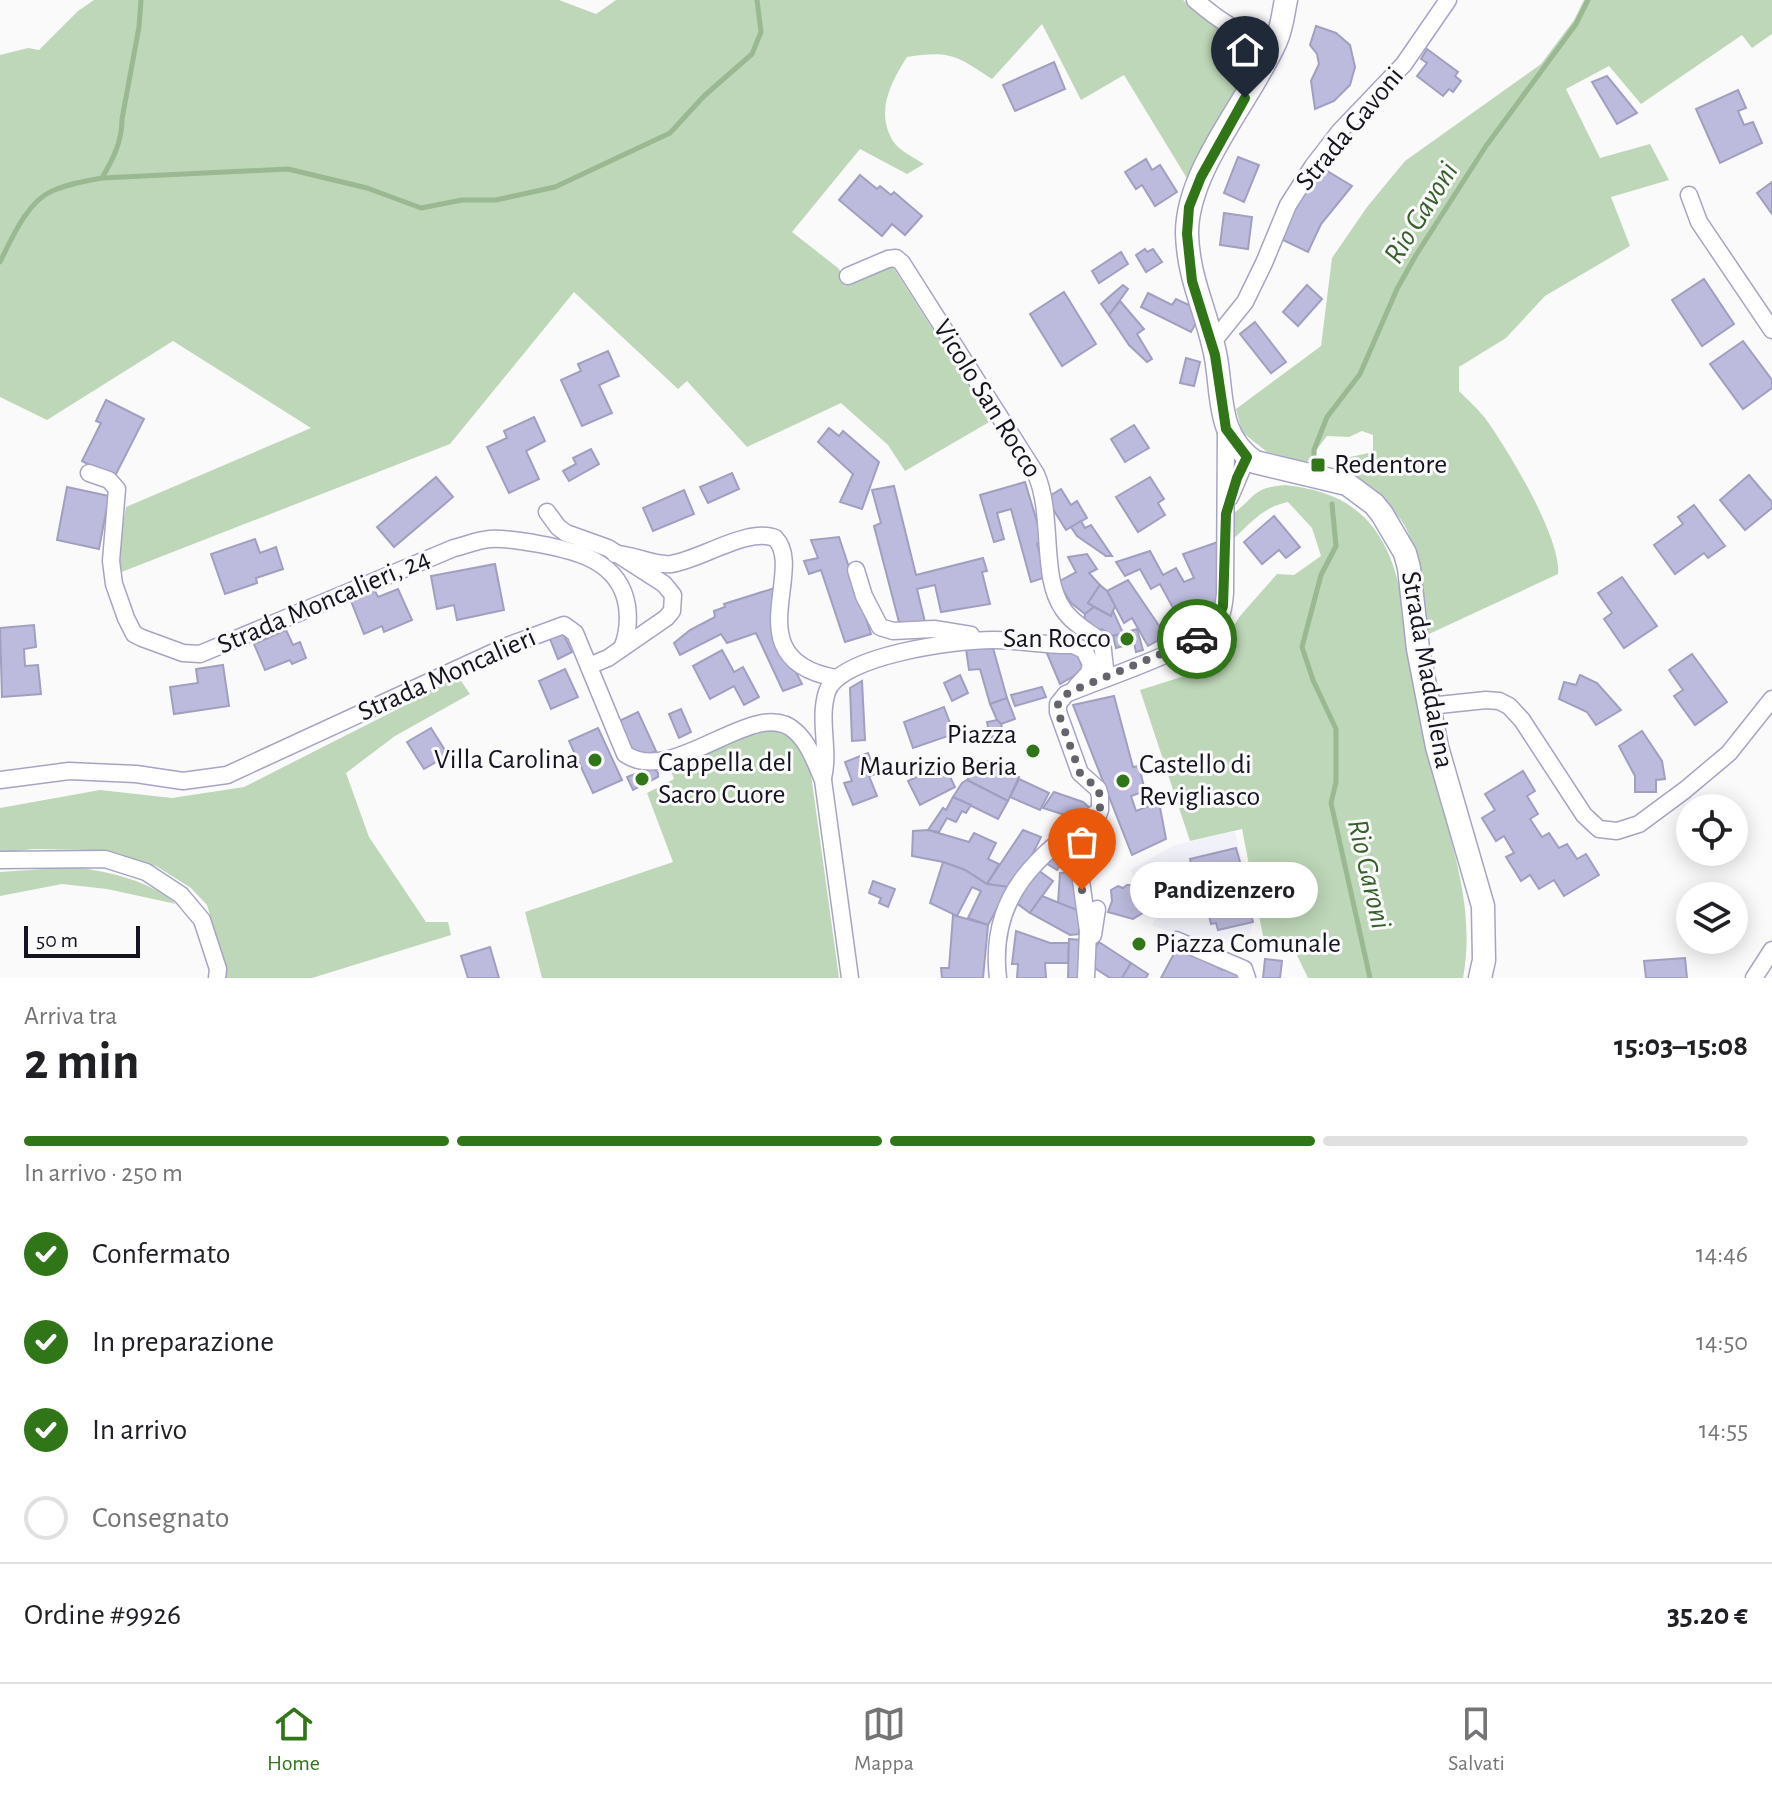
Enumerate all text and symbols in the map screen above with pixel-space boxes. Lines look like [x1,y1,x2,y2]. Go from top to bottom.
pin [1211,16,1279,98]
icon: home [1223,28,1267,72]
street label: Strada Gavoni [1291,62,1409,196]
water label: Rio Gavoni [1378,157,1464,269]
street label: Vicolo San Rocco [927,315,1047,483]
place label: Redentore [1334,451,1447,479]
marker: Redentore [1309,456,1327,474]
street label: Strada Moncalieri, 24 [213,544,435,660]
street label: Strada Maddalena [1396,569,1458,771]
courier [1157,599,1237,679]
icon: car [1175,617,1219,661]
street label: Strada Moncalieri [354,623,540,727]
place label: San Rocco [1003,625,1111,653]
marker: San Rocco [1118,630,1136,648]
place label: Piazza Maurizio Beria [859,721,1017,781]
marker: Piazza Maurizio Beria [1024,742,1042,760]
place label: Villa Carolina [434,746,579,774]
place label: Cappella del Sacro Cuore [658,749,793,809]
marker: Villa Carolina [586,751,604,769]
place label: Castello di Revigliasco [1139,751,1260,811]
marker: Cappella del Sacro Cuore [633,770,651,788]
marker: Castello di Revigliasco [1114,772,1132,790]
map controls [1676,794,1748,954]
button: locate [1676,794,1748,866]
pin [1048,808,1116,890]
water label: Rio Garoni [1342,816,1396,932]
icon: bag [1060,820,1104,864]
callout: Pandizenzero [1130,862,1318,918]
text: Pandizenzero [1153,877,1295,903]
button: layers [1676,882,1748,954]
scale bar [24,922,140,958]
text: 50 m [36,929,78,951]
place label: Piazza Comunale [1155,930,1341,958]
marker: Piazza Comunale [1130,935,1148,953]
text: Arriva tra [24,1003,117,1029]
text: 15:03–15:08 [1614,1031,1748,1061]
text: 2 min [24,1036,139,1088]
text: In arrivo · 250 m [24,1160,183,1186]
icon: check [24,1232,68,1276]
text: Confermato [92,1239,230,1269]
text: 14:46 [1696,1241,1748,1267]
icon: check [24,1320,68,1364]
text: In preparazione [92,1327,274,1357]
text: 14:50 [1696,1329,1748,1355]
icon: check [24,1408,68,1452]
text: In arrivo [92,1415,187,1445]
text: 14:55 [1699,1417,1748,1443]
text: Consegnato [92,1503,229,1533]
text: Ordine #9926 [24,1600,181,1630]
text: 35.20 € [1667,1600,1748,1630]
tab: Home [267,1702,320,1776]
tab: Mappa [854,1702,914,1776]
tab: Salvati [1448,1702,1505,1776]

